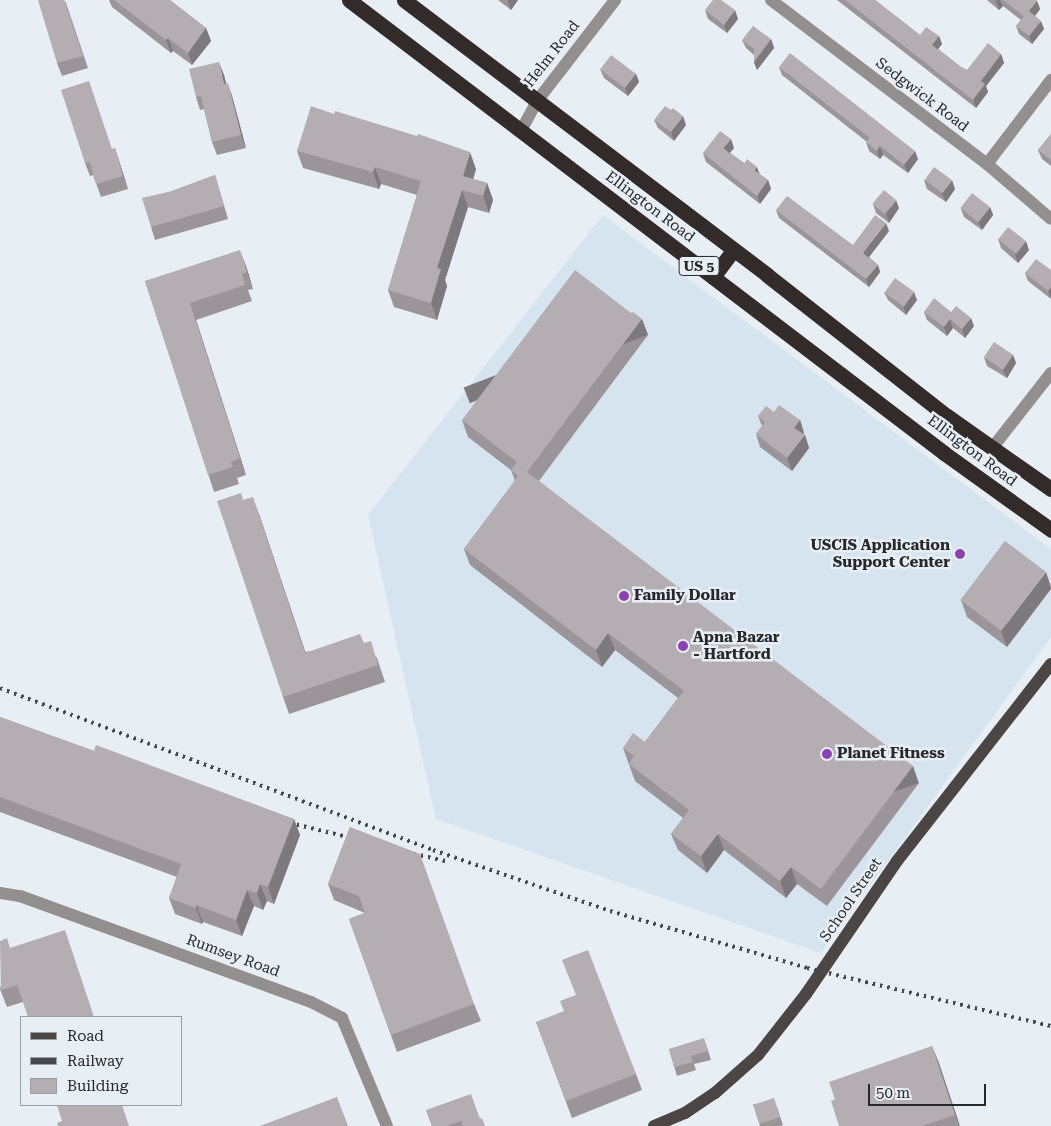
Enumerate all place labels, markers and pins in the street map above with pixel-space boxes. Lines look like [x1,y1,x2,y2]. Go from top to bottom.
place label: USCIS Application Support Center [810,536,950,571]
marker: USCIS Application Support Center [954,548,966,560]
place label: Family Dollar [634,587,736,605]
marker: Family Dollar [618,590,630,602]
place label: Apna Bazar - Hartford [693,628,780,663]
marker: Apna Bazar - Hartford [677,640,689,652]
place label: Planet Fitness [837,745,945,763]
marker: Planet Fitness [821,748,833,760]

